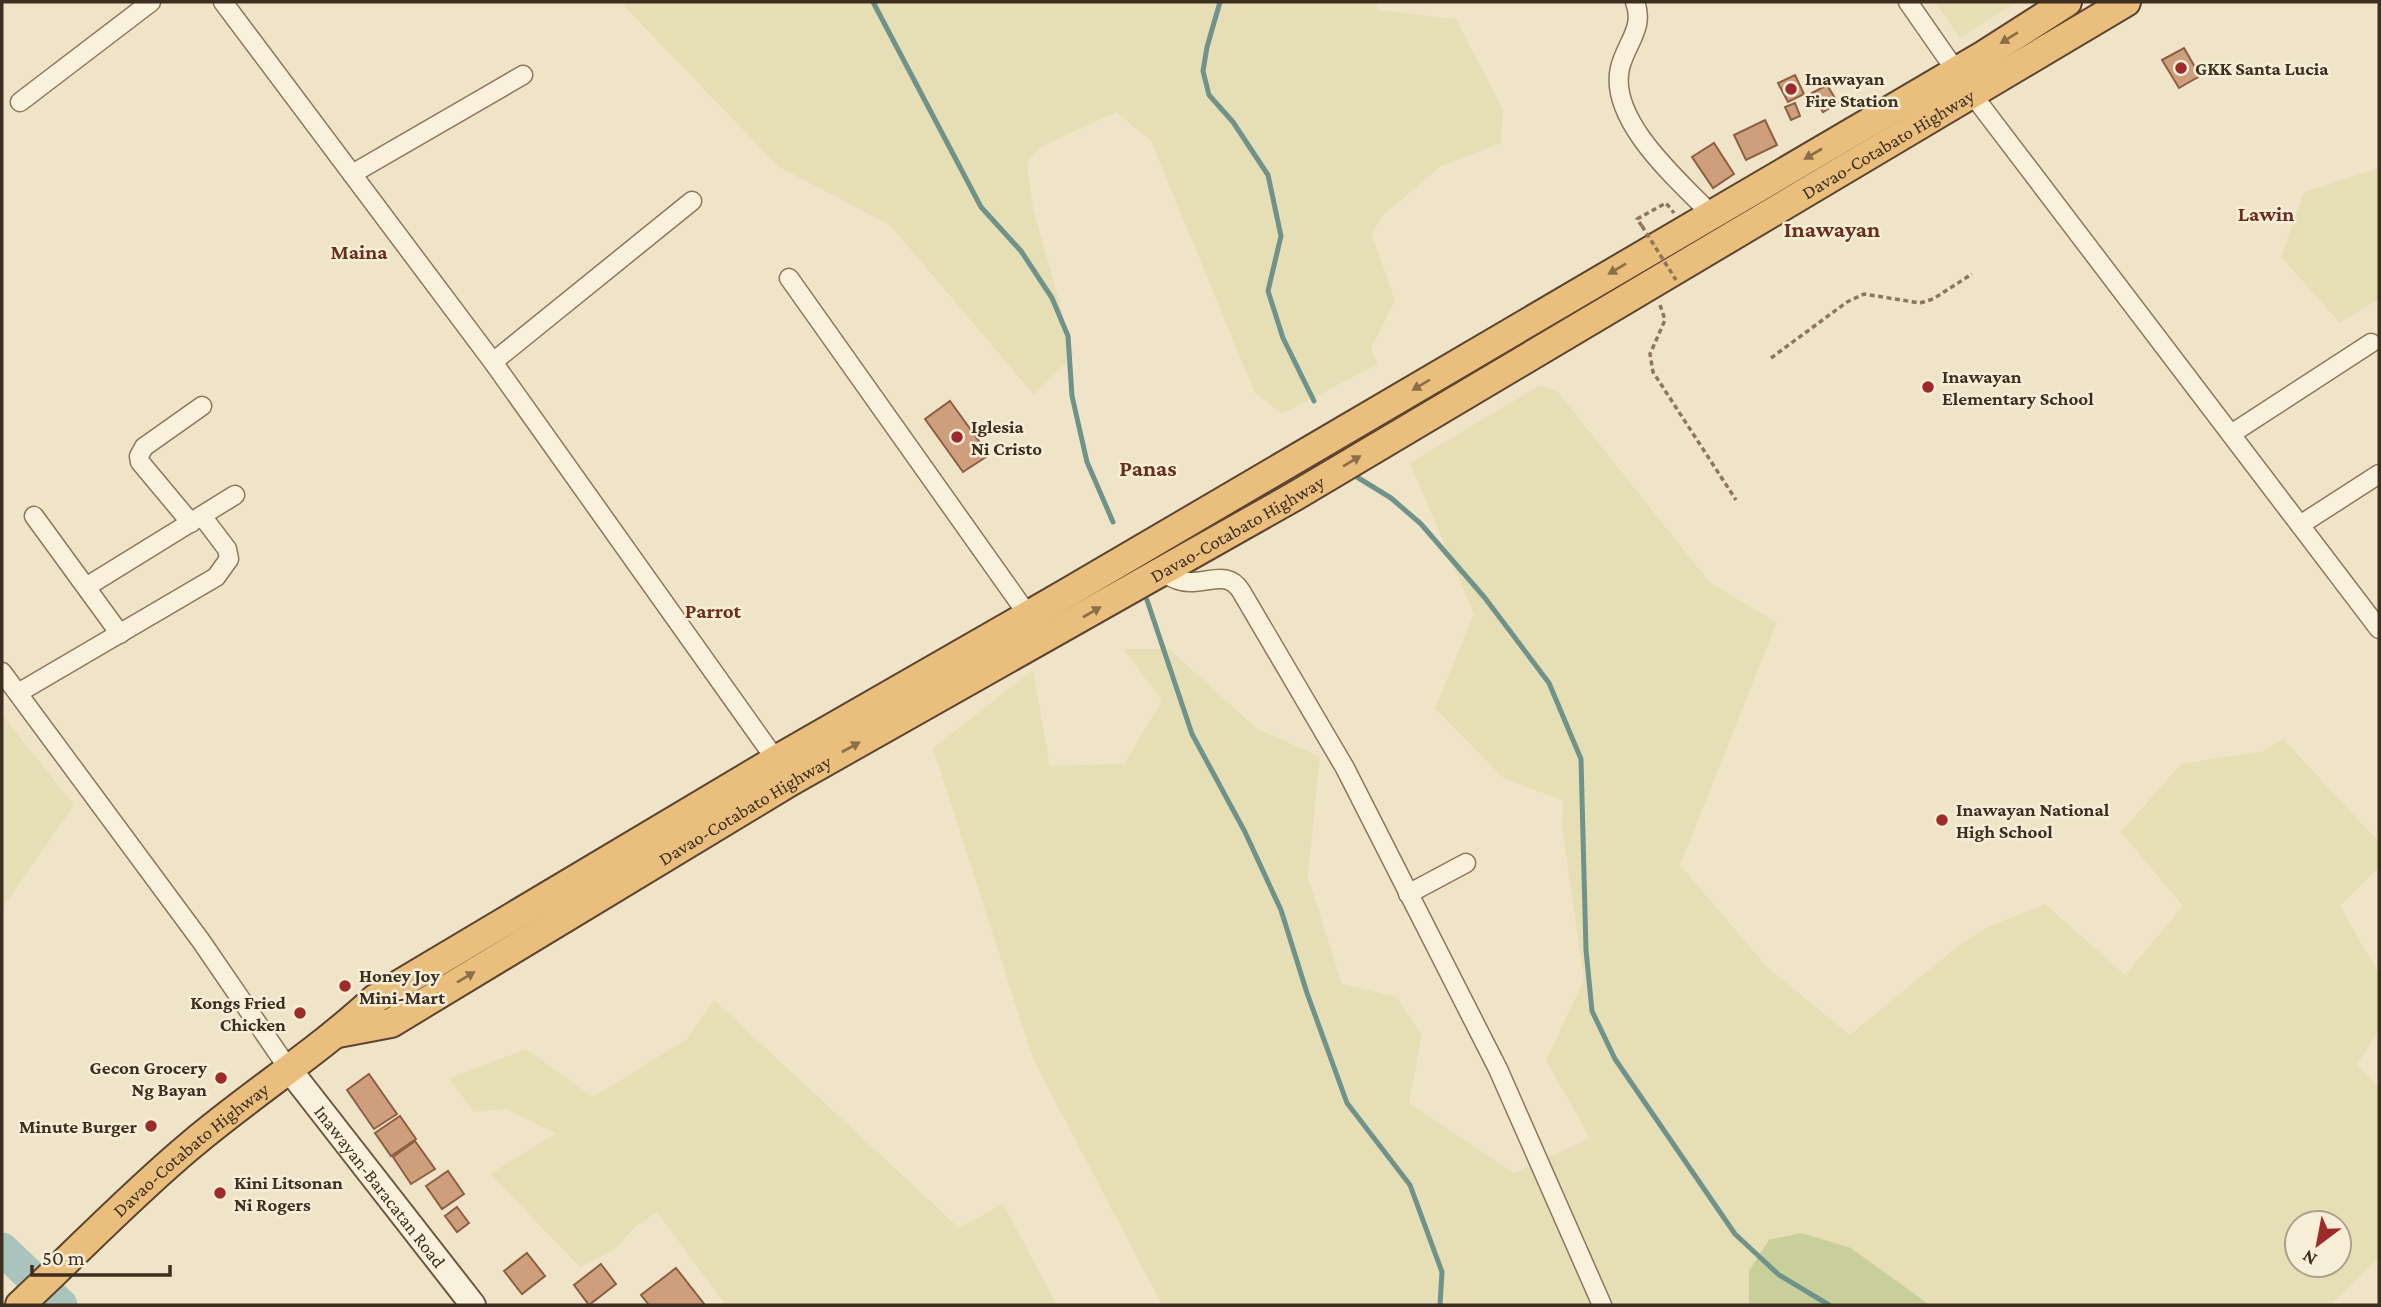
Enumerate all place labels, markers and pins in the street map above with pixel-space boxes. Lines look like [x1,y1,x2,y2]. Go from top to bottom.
place label: GKK Santa Lucia [2195,58,2329,79]
marker: GKK Santa Lucia [2173,60,2189,76]
place label: Inawayan Fire Station [1805,68,1899,111]
marker: Inawayan Fire Station [1783,81,1799,97]
place label: Inawayan Elementary School [1942,366,2094,409]
marker: Inawayan Elementary School [1920,379,1936,395]
place label: Iglesia Ni Cristo [971,416,1042,459]
marker: Iglesia Ni Cristo [949,429,965,445]
place label: Inawayan National High School [1956,799,2110,842]
marker: Inawayan National High School [1934,812,1950,828]
place label: Honey Joy Mini-Mart [359,965,445,1008]
marker: Honey Joy Mini-Mart [337,978,353,994]
place label: Kongs Fried Chicken [190,992,287,1035]
marker: Kongs Fried Chicken [292,1005,308,1021]
place label: Gecon Grocery Ng Bayan [90,1057,208,1100]
marker: Gecon Grocery Ng Bayan [213,1070,229,1086]
place label: Minute Burger [19,1116,137,1137]
marker: Minute Burger [143,1118,159,1134]
place label: Kini Litsonan Ni Rogers [234,1172,343,1215]
marker: Kini Litsonan Ni Rogers [212,1185,228,1201]

